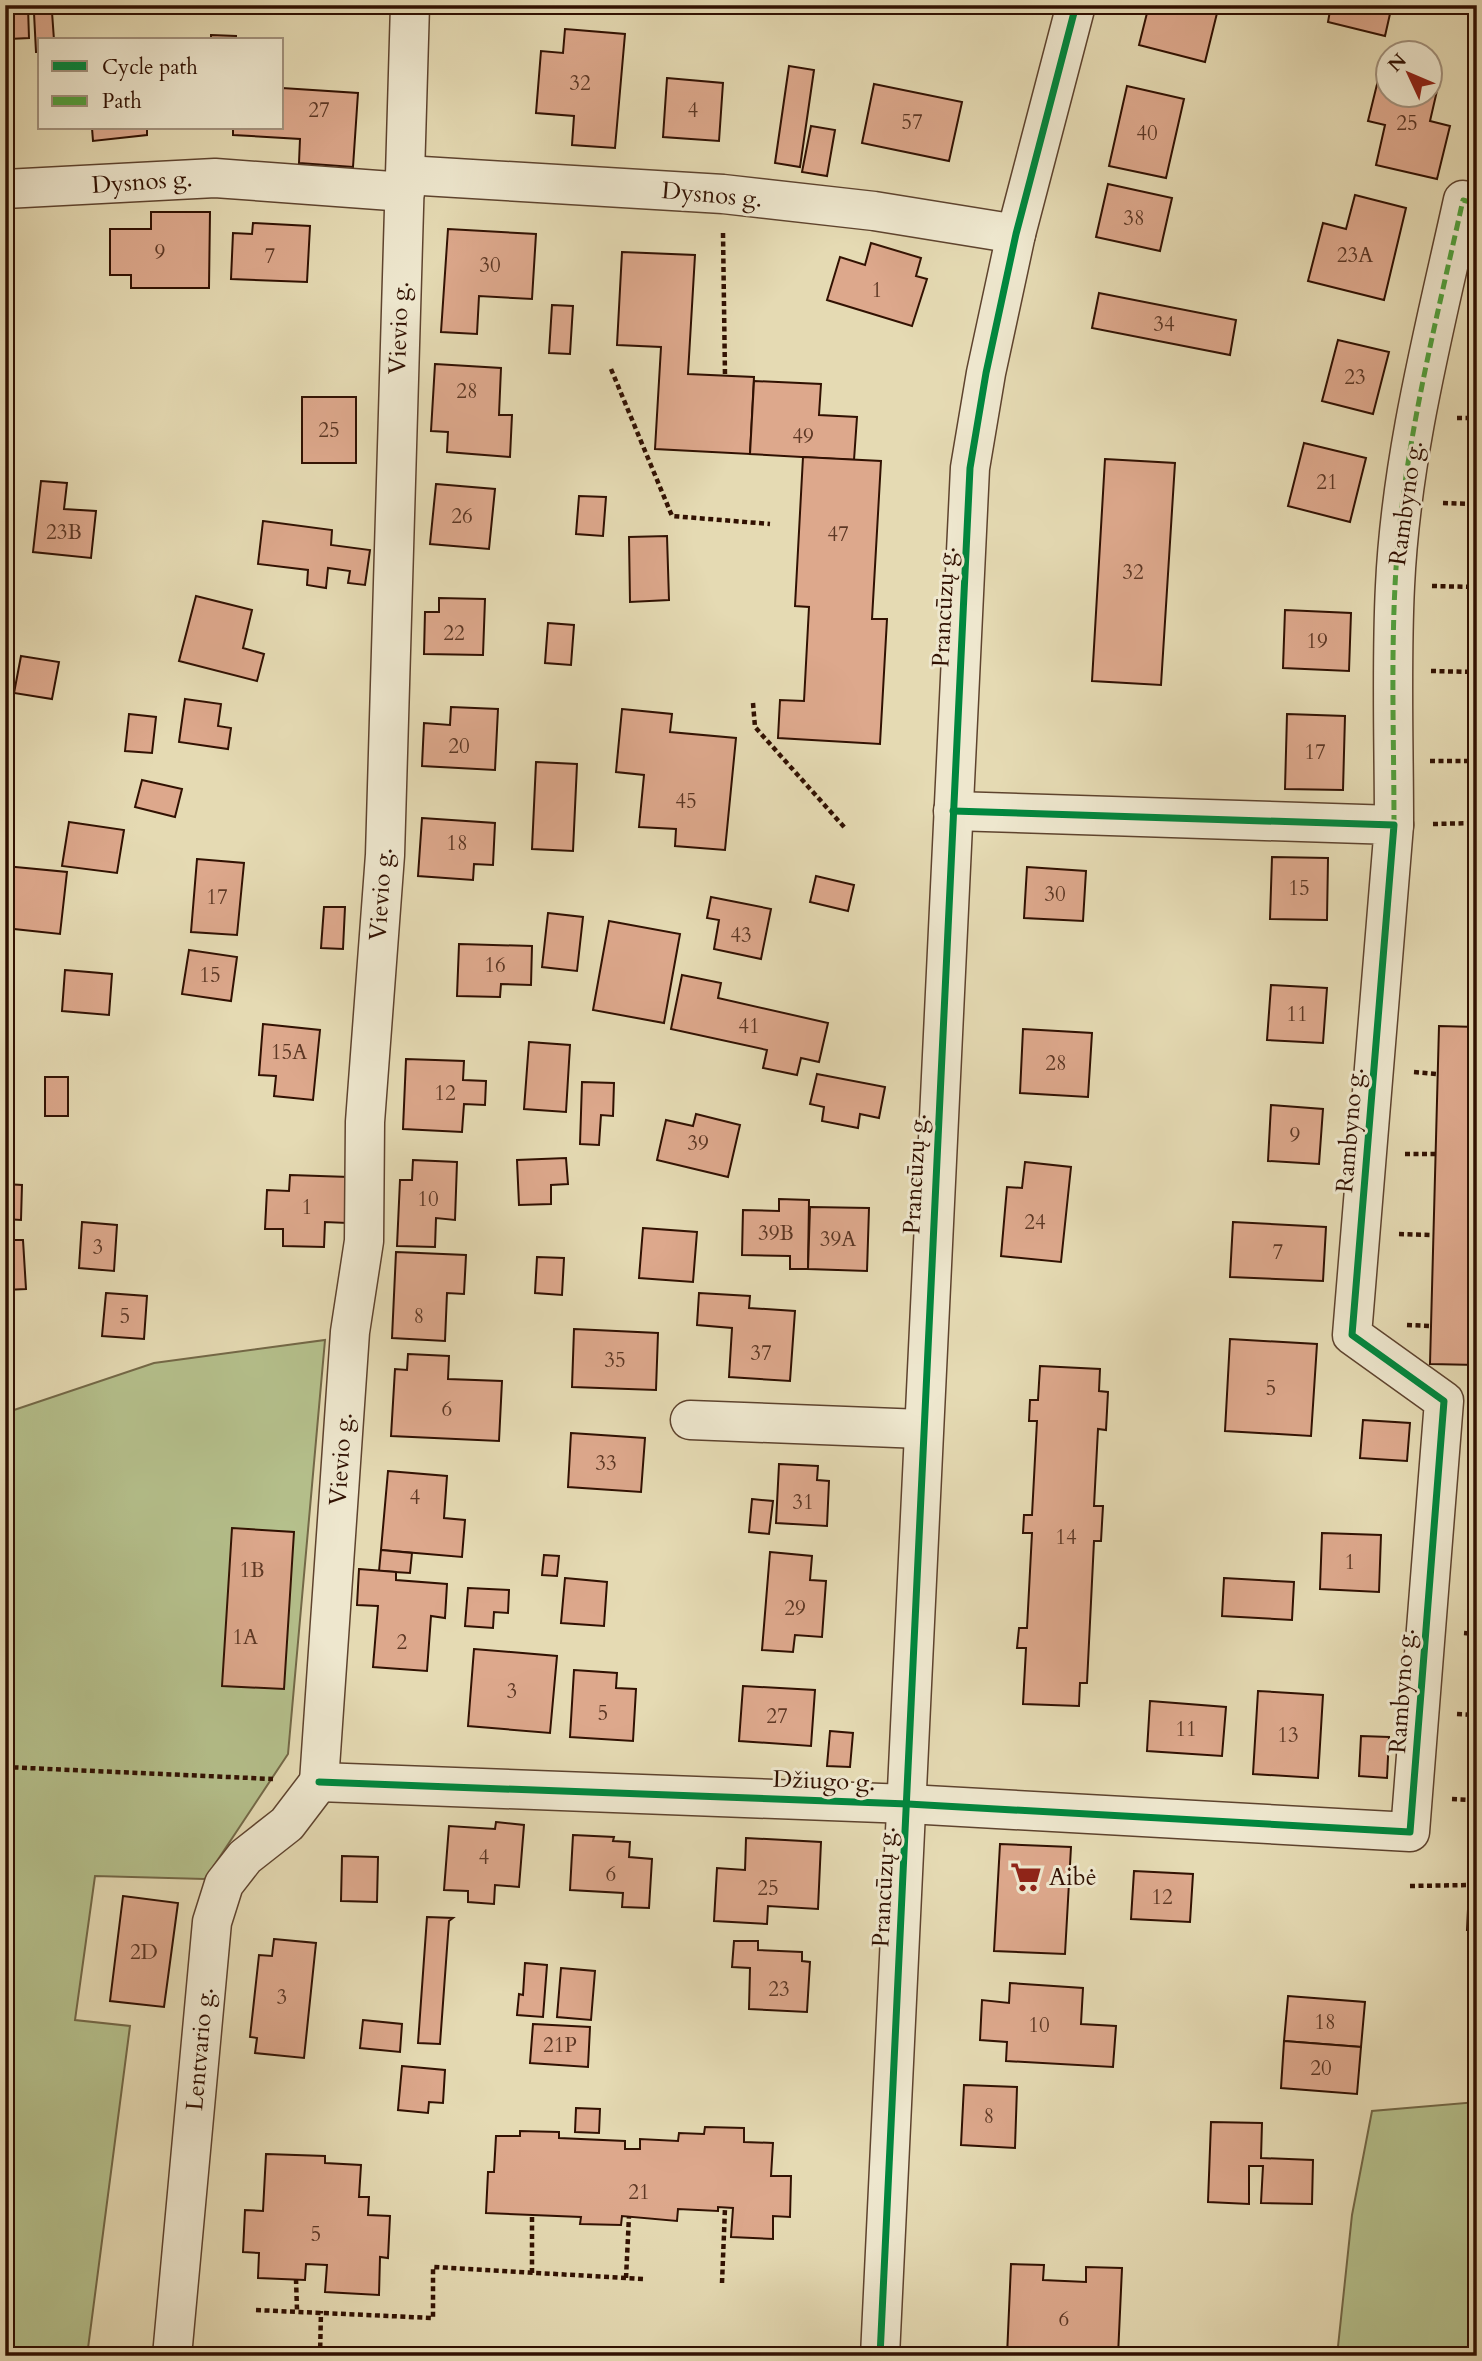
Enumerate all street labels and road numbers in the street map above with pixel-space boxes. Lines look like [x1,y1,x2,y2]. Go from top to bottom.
street label: Dysnos g. [91,162,193,202]
street label: Dysnos g. [660,174,764,216]
street label: Vievio g. [381,281,417,375]
street label: Rambyno g. [1381,439,1431,567]
street label: Prancūzų g. [924,546,964,668]
street label: Vievio g. [361,846,401,942]
street label: Rambyno g. [1328,1066,1372,1194]
street label: Prancūzų g. [895,1113,935,1235]
street label: Vievio g. [321,1411,361,1507]
street label: Rambyno g. [1381,1627,1423,1755]
street label: Džiugo g. [772,1763,876,1799]
street label: Prancūzų g. [864,1826,904,1948]
street label: Lentvario g. [178,1986,222,2112]

